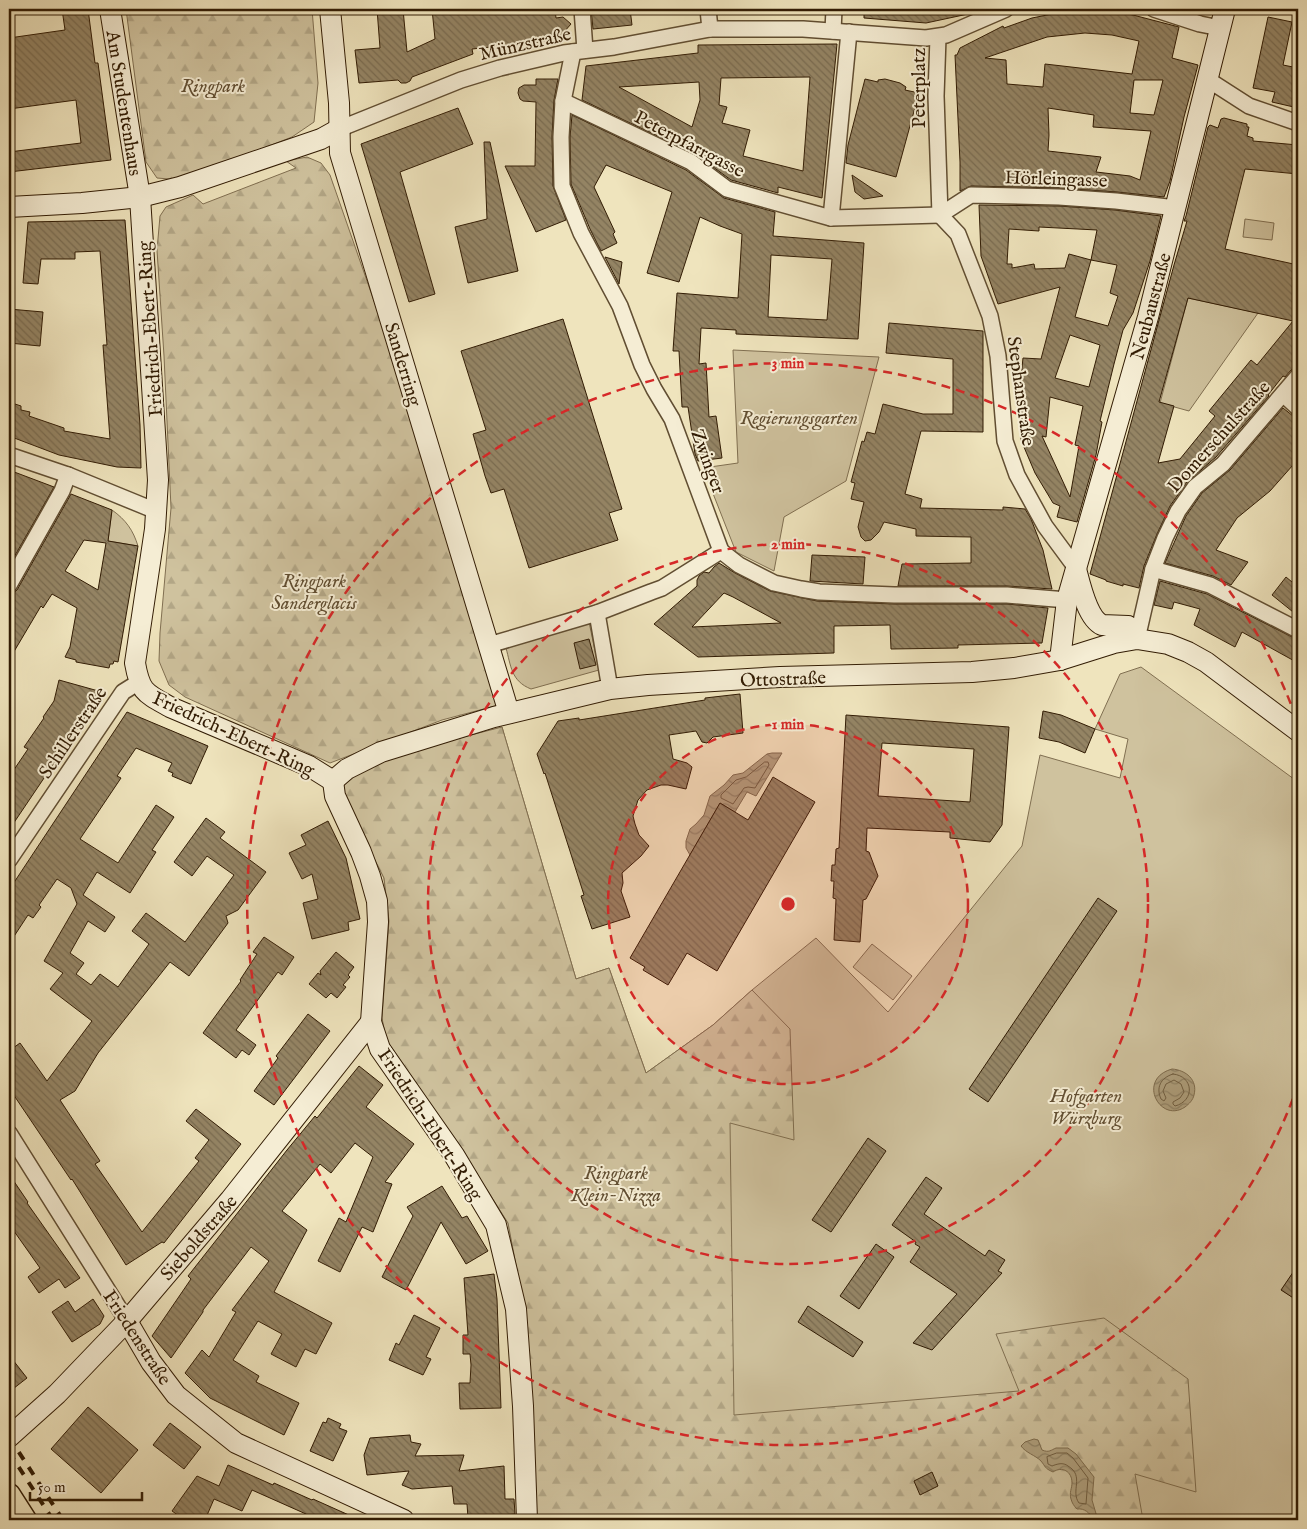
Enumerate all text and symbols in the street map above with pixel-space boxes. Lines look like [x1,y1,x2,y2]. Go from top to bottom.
street label: Münzstraße [477,23,574,67]
street label: Am Studentenhaus [100,28,146,178]
street label: Peterplatz [908,47,932,128]
park label: Ringpark [181,75,245,99]
street label: Peterpfarrgasse [630,106,749,184]
street label: Hörleingasse [1004,166,1108,194]
street label: Friedrich-Ebert-Ring [133,240,169,417]
street label: Neubaustraße [1126,250,1178,363]
street label: Sanderring [378,320,426,410]
street label: Stephanstraße [1000,335,1040,448]
text: 3 min [772,354,804,373]
street label: Domerschulstraße [1163,376,1276,498]
park label: Regierungsgarten [740,407,858,431]
street label: Zwinger [684,426,730,497]
text: 2 min [771,535,805,554]
park label: Ringpark Sanderglacis [271,570,357,616]
street label: Ottostraße [740,666,827,693]
street label: Schillerstraße [34,682,113,784]
street label: Friedrich-Ebert-Ring [148,687,319,783]
text: 1 min [772,715,804,734]
centre of rings [779,895,797,913]
street label: Friedrich-Ebert-Ring [371,1045,488,1206]
park label: Hofgarten Würzburg [1049,1085,1122,1131]
park label: Ringpark Klein-Nizza [570,1162,661,1208]
street label: Sieboldstraße [156,1190,244,1286]
street label: Friedenstraße [97,1286,176,1390]
scale bar [30,1469,142,1501]
text: 50 m [38,1478,66,1497]

